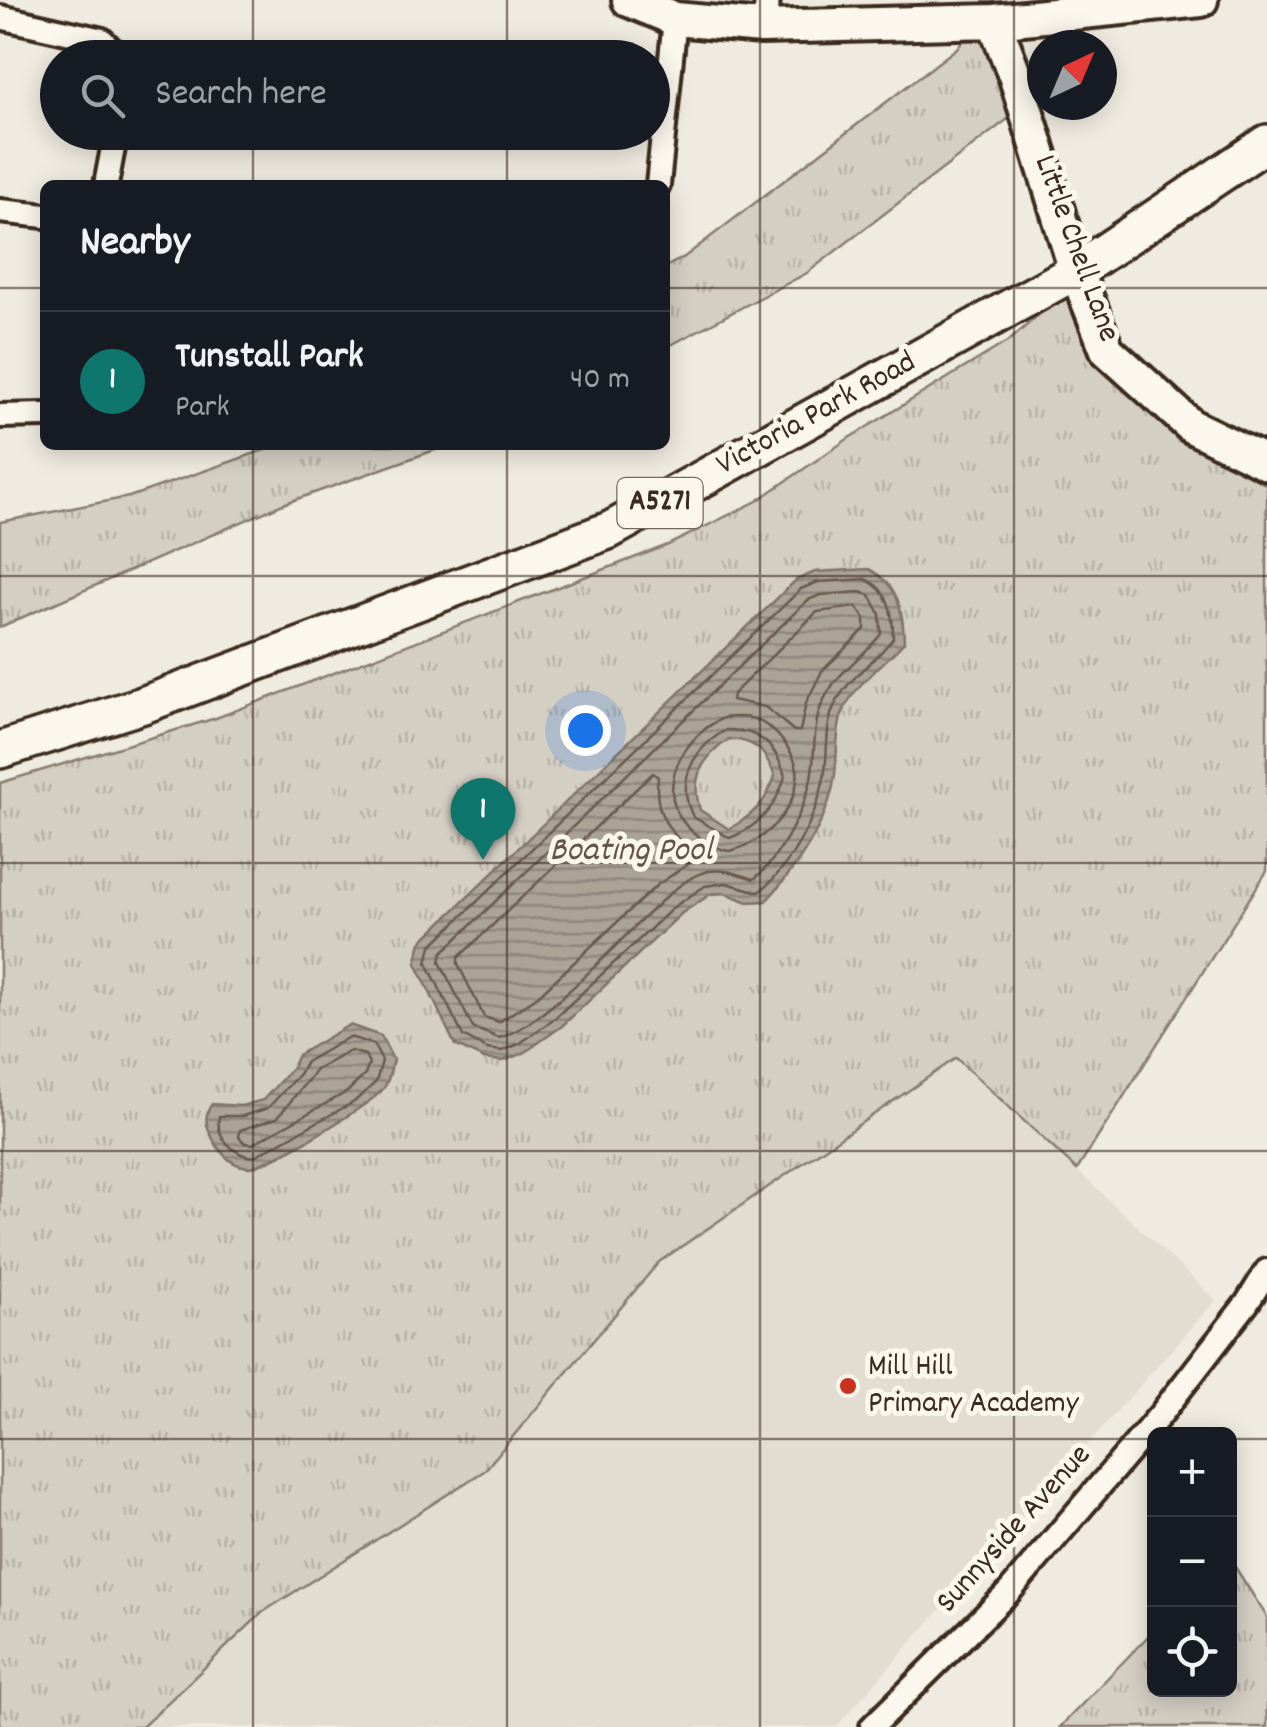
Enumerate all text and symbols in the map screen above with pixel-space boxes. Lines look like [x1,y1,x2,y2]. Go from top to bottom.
north arrow [1027,30,1117,120]
search box [40,40,670,150]
icon: search [75,68,130,123]
text: Search here [155,68,327,123]
street label: Little Chell Lane [1020,149,1130,349]
text: Nearby [80,215,190,275]
text: Tunstall Park [175,331,364,386]
street label: Victoria Park Road [709,341,925,489]
text: 1 [109,358,116,404]
text: 40 m [570,358,630,404]
text: Park [175,386,230,432]
road number: A5271 [618,478,702,528]
your location [560,705,611,756]
pin: 1 [450,778,516,860]
water label: Boating Pool [550,827,715,877]
place label: Mill Hill Primary Academy [868,1345,1080,1428]
marker: Mill Hill Primary Academy [837,1375,859,1397]
map controls [1147,1427,1237,1697]
button: + [1147,1427,1237,1517]
street label: Sunnyside Avenue [926,1435,1104,1625]
button: − [1147,1517,1237,1607]
button: locate [1147,1607,1237,1697]

